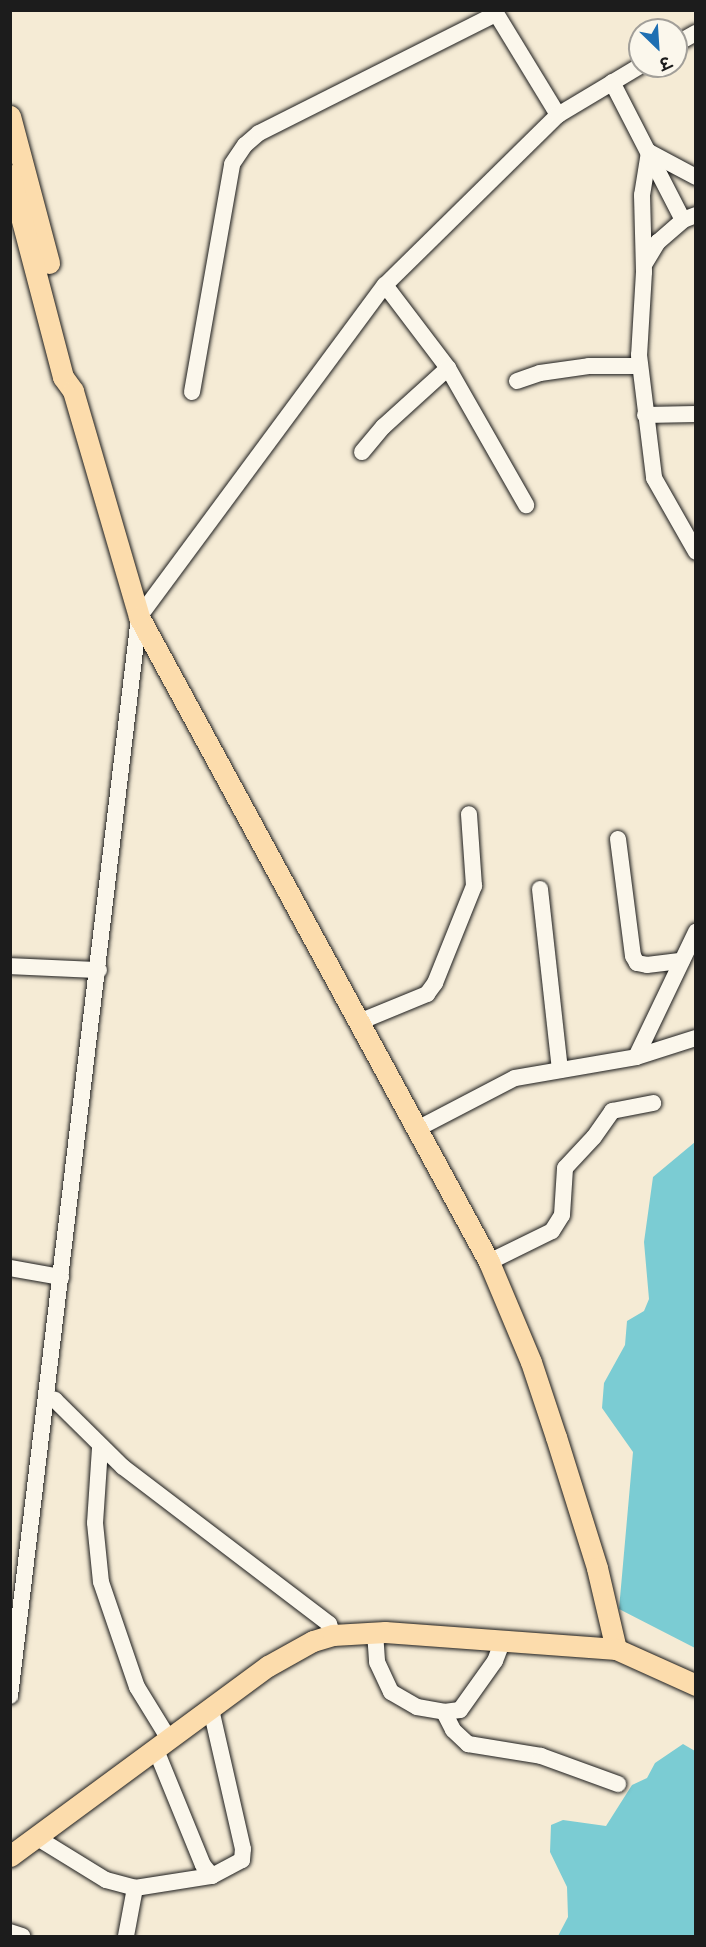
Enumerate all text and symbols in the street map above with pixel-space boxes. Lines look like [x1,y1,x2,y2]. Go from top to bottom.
north arrow [628,18,688,78]
text: उ [654,48,676,78]

